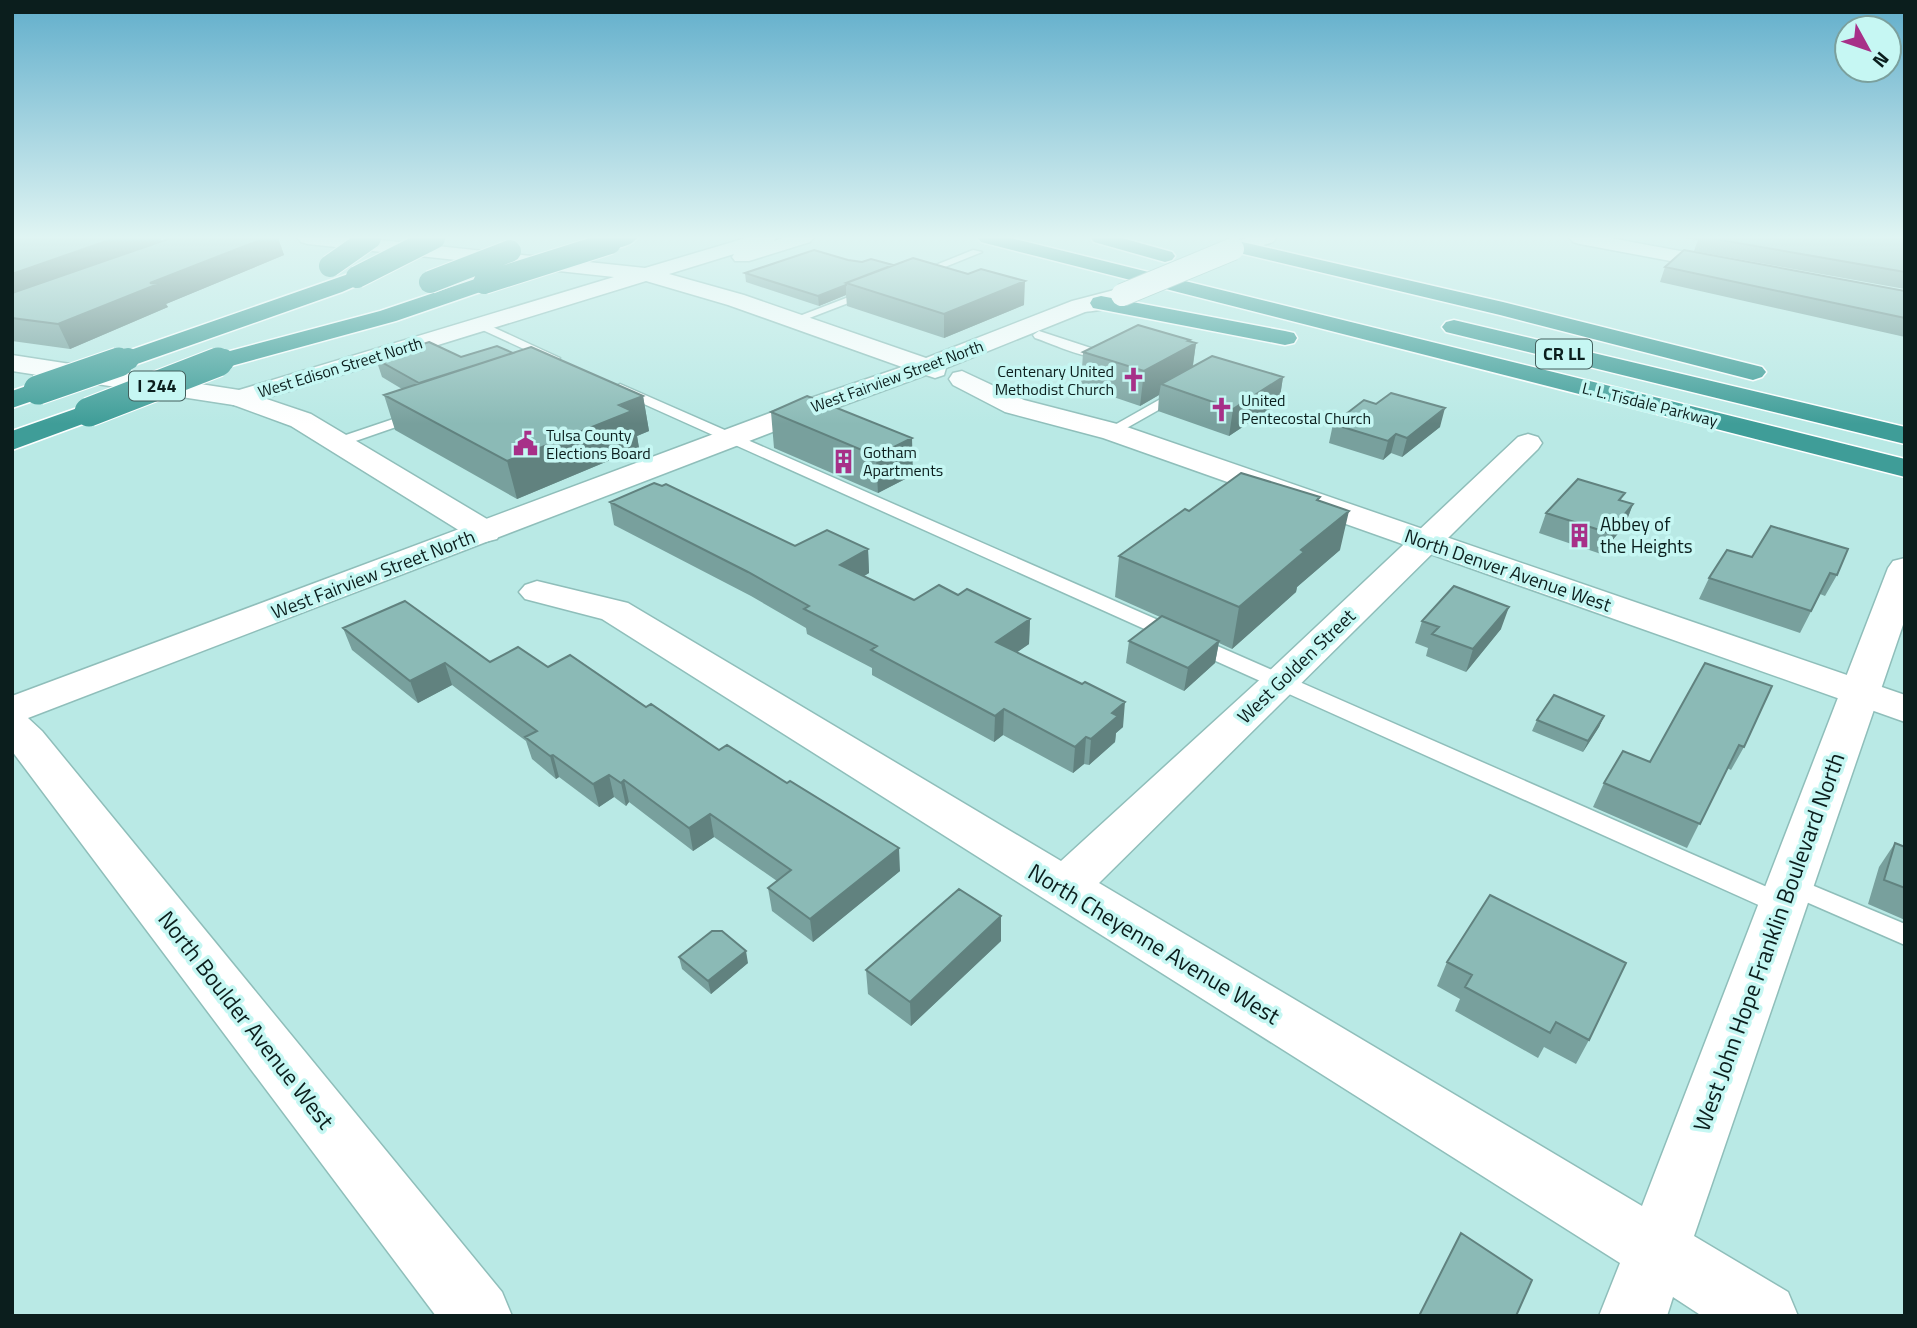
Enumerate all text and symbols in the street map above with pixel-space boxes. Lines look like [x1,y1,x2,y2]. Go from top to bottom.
north arrow [1833,14,1903,84]
text: N [1866,46,1897,75]
street label: West Edison Street North [255,331,425,403]
street label: West Fairview Street North [807,334,987,418]
road number: CR LL [1536,340,1592,368]
place label: Centenary United Methodist Church [995,359,1114,401]
church icon: Centenary United Methodist Church [1120,366,1148,394]
road number: I 244 [129,372,185,400]
street label: L. L. Tisdale Parkway [1580,376,1721,432]
place label: United Pentecostal Church [1241,388,1371,430]
church icon: United Pentecostal Church [1207,395,1235,423]
place label: Tulsa County Elections Board [546,423,651,465]
public building icon: Tulsa County Elections Board [512,430,540,458]
place label: Gotham Apartments [863,440,943,482]
building icon: Gotham Apartments [829,447,857,475]
place label: Abbey of the Heights [1600,509,1693,560]
street label: West Fairview Street North [267,521,479,626]
street label: North Denver Avenue West [1401,521,1616,619]
building icon: Abbey of the Heights [1566,521,1594,549]
street label: West Golden Street [1230,601,1362,730]
street label: West John Hope Franklin Boulevard North [1684,747,1854,1136]
street label: North Cheyenne Avenue West [1022,854,1287,1033]
street label: North Boulder Avenue West [150,903,343,1136]

